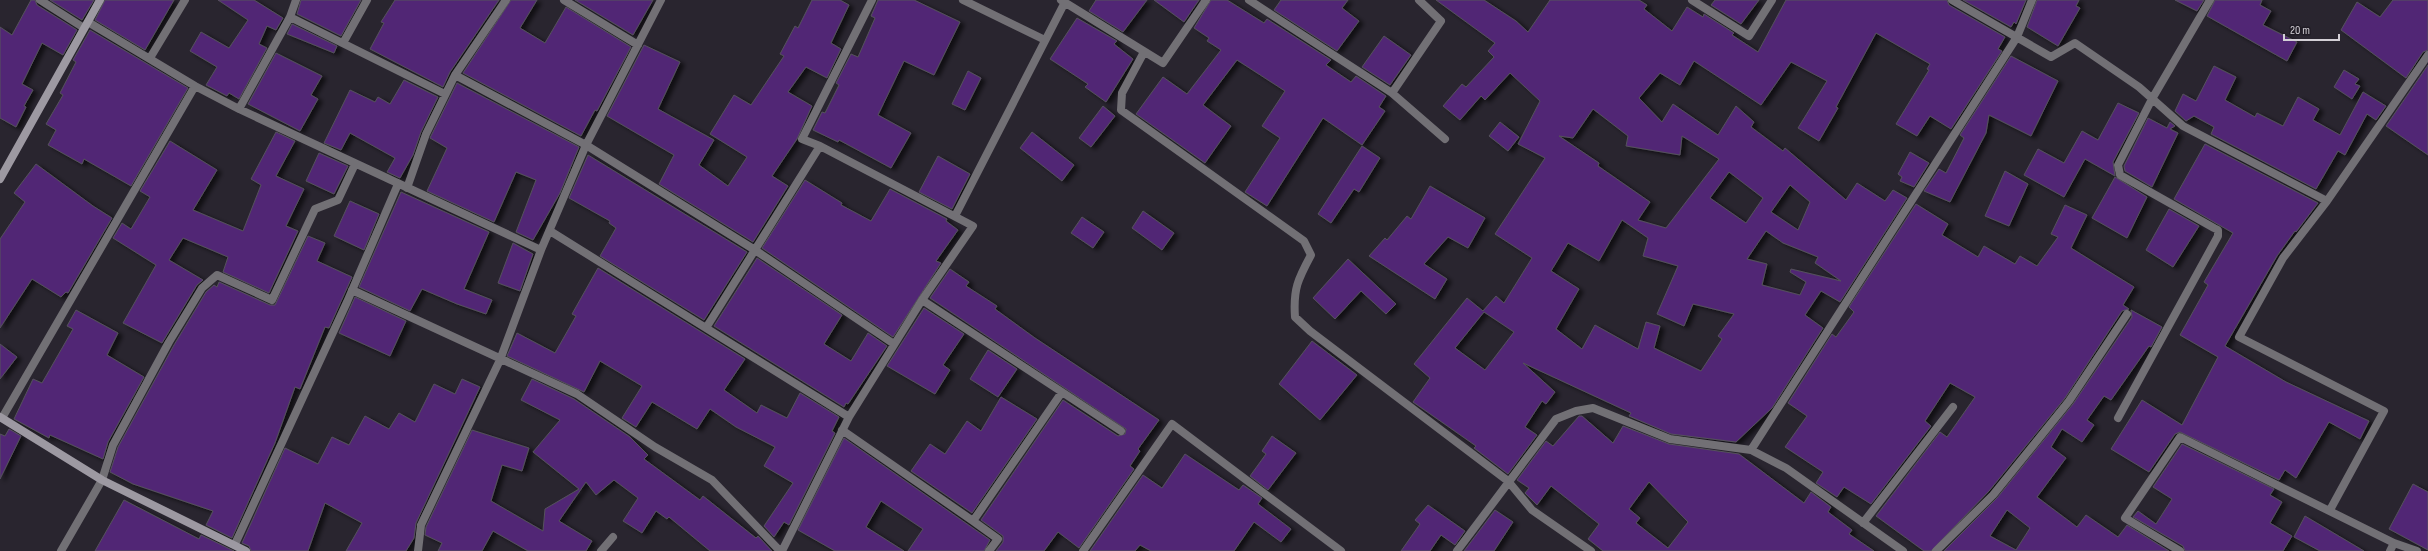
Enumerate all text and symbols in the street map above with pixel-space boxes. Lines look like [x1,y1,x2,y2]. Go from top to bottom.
scale bar [2284,16,2339,42]
text: 20 m [2290,23,2310,38]

